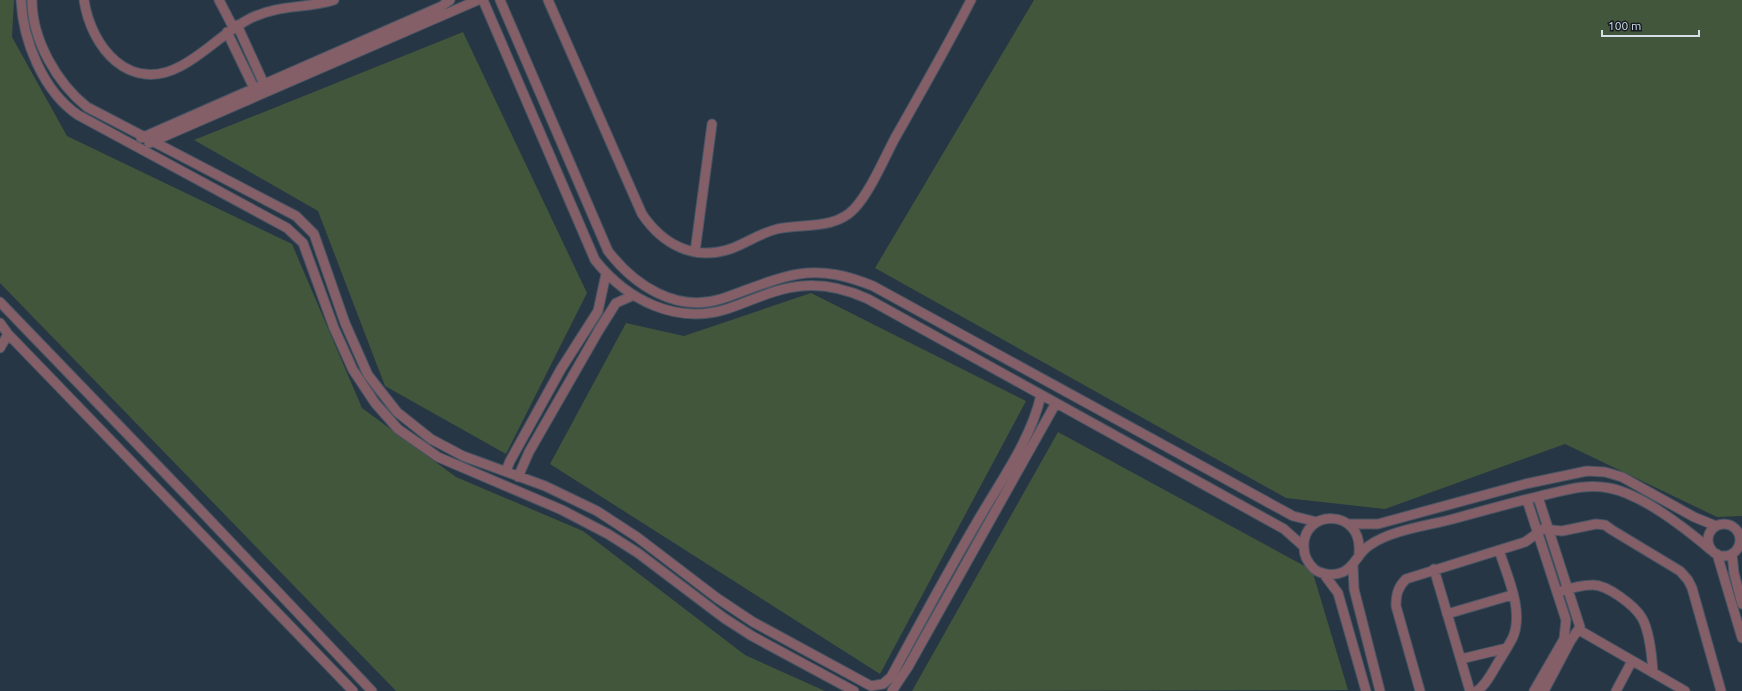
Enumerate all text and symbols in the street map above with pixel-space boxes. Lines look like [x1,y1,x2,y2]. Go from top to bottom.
scale bar [1602,12,1699,38]
text: 100 m [1608,19,1641,32]

